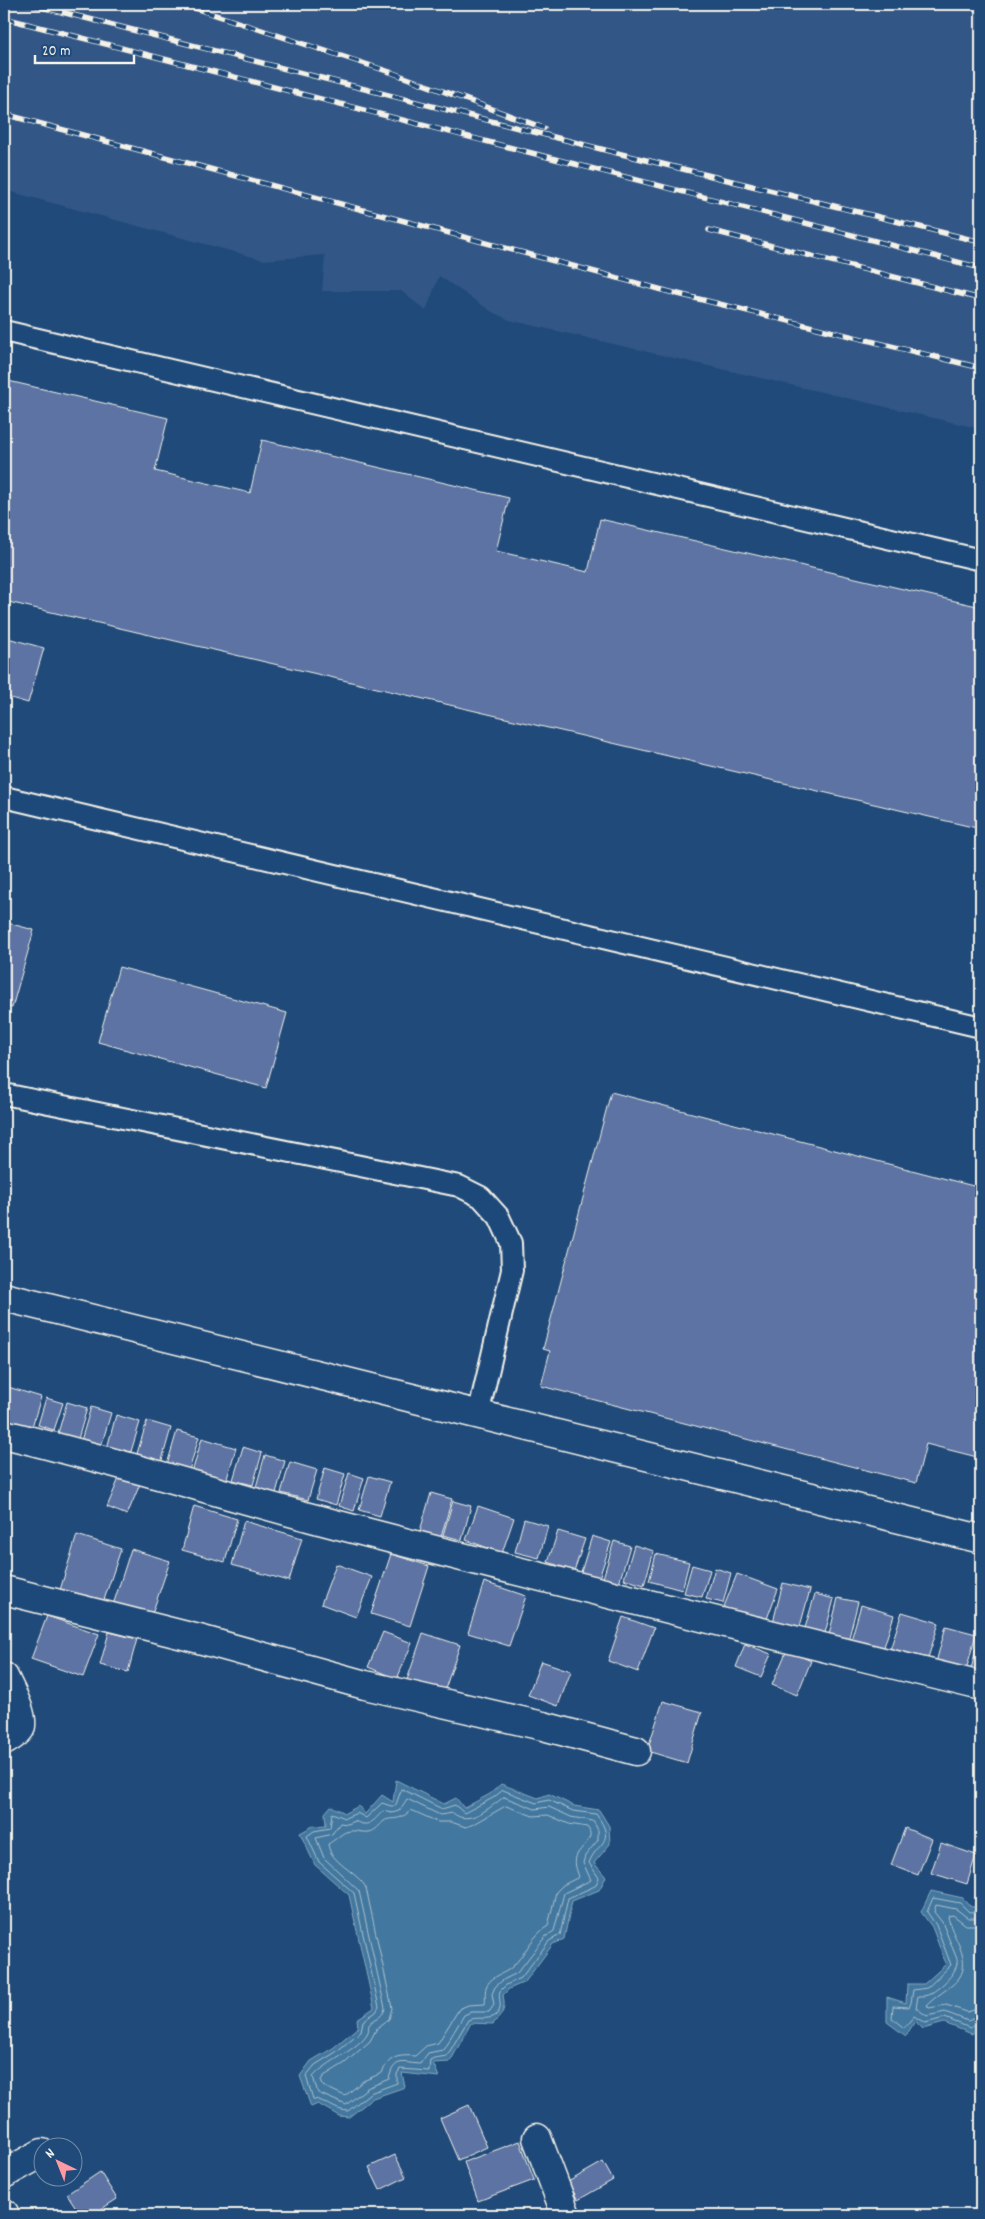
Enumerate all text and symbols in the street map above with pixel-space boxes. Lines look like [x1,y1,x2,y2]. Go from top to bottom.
scale bar [35,32,134,64]
text: 20 m [42,41,70,63]
north arrow [32,2136,82,2186]
text: N [41,2144,60,2164]

